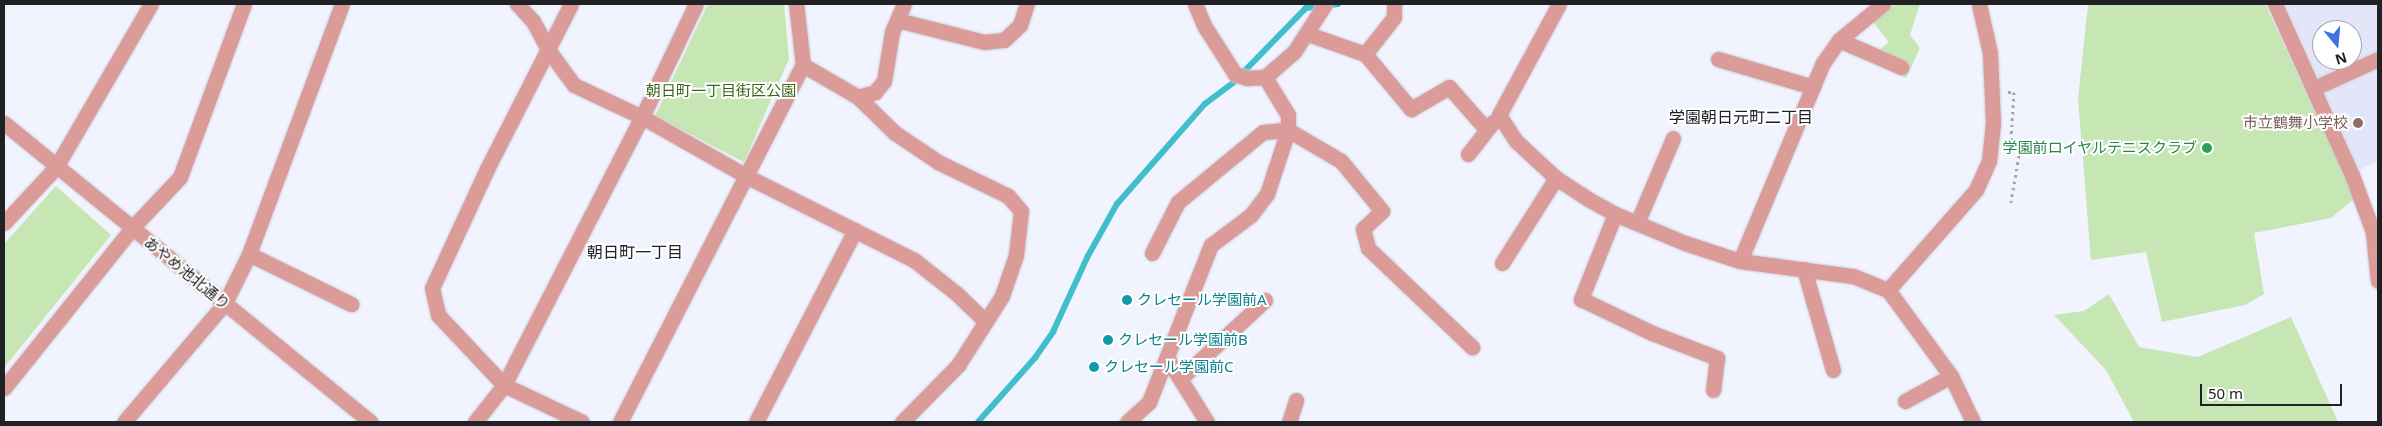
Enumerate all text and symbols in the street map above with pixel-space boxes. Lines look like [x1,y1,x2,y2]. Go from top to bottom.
north arrow [2312,20,2362,70]
text: N [2333,48,2349,70]
park label: 朝日町一丁目街区公園 [646,82,796,100]
district label: 学園朝日元町二丁目 [1669,107,1813,127]
place label: 市立鶴舞小学校 [2243,114,2348,132]
marker: 市立鶴舞小学校 [2352,117,2364,129]
place label: 学園前ロイヤルテニスクラブ [2002,139,2197,157]
marker: 学園前ロイヤルテニスクラブ [2201,142,2213,154]
street label: あやめ池北通り [141,233,233,313]
district label: 朝日町一丁目 [587,242,683,262]
place label: クレセール学園前A [1137,291,1267,309]
marker: クレセール学園前A [1121,294,1133,306]
place label: クレセール学園前B [1118,331,1248,349]
marker: クレセール学園前B [1102,334,1114,346]
place label: クレセール学園前C [1104,358,1233,376]
marker: クレセール学園前C [1088,361,1100,373]
scale bar [2202,374,2344,406]
text: 50 m [2208,383,2243,403]

